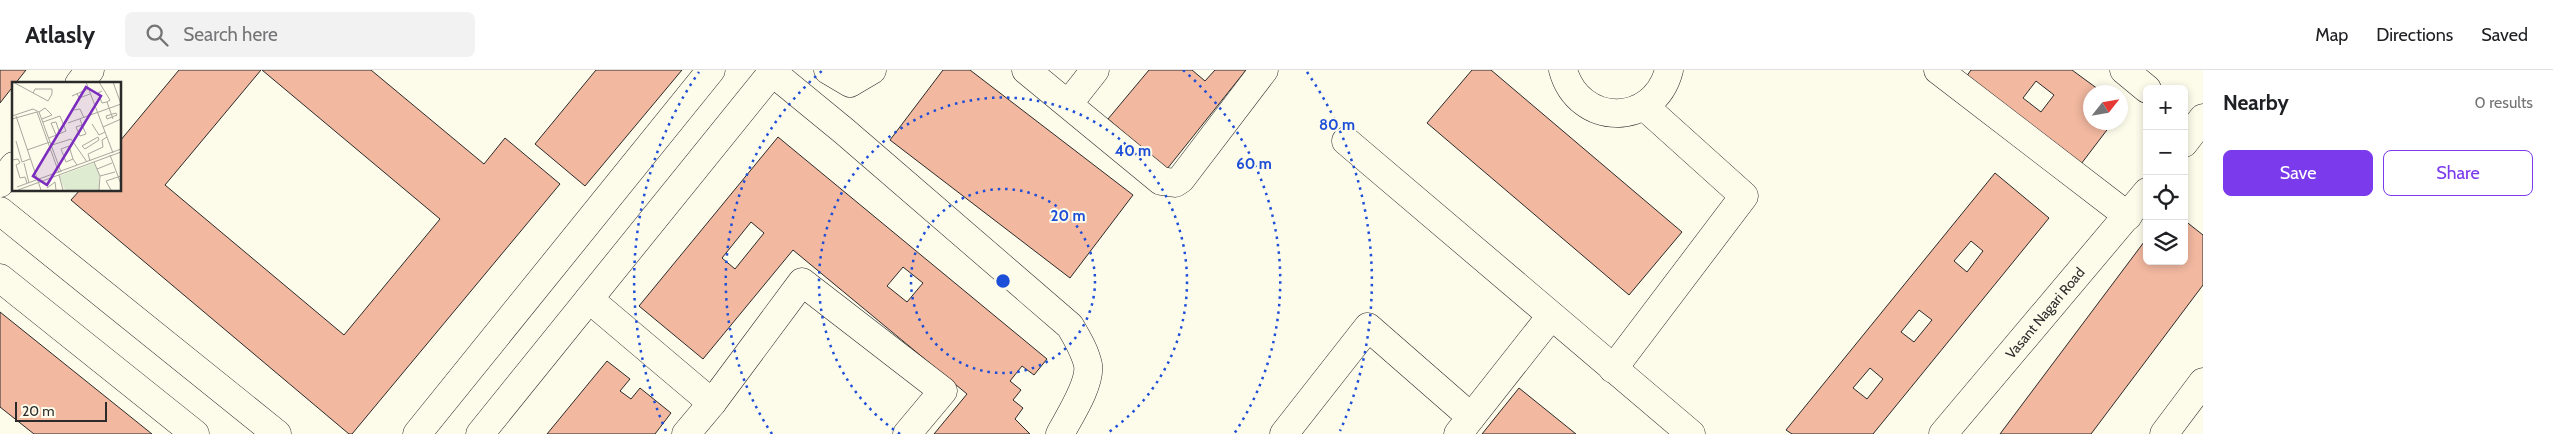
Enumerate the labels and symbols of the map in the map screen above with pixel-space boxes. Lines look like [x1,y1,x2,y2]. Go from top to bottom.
inset map [12,82,121,191]
north arrow [2083,85,2128,130]
text: 80 m [1319,116,1355,134]
text: 40 m [1115,142,1151,160]
text: 60 m [1236,155,1272,173]
text: 20 m [1051,207,1085,225]
street label: Vasant Nagari Road [2002,264,2088,362]
centre of rings [994,272,1012,290]
scale bar [15,399,108,422]

